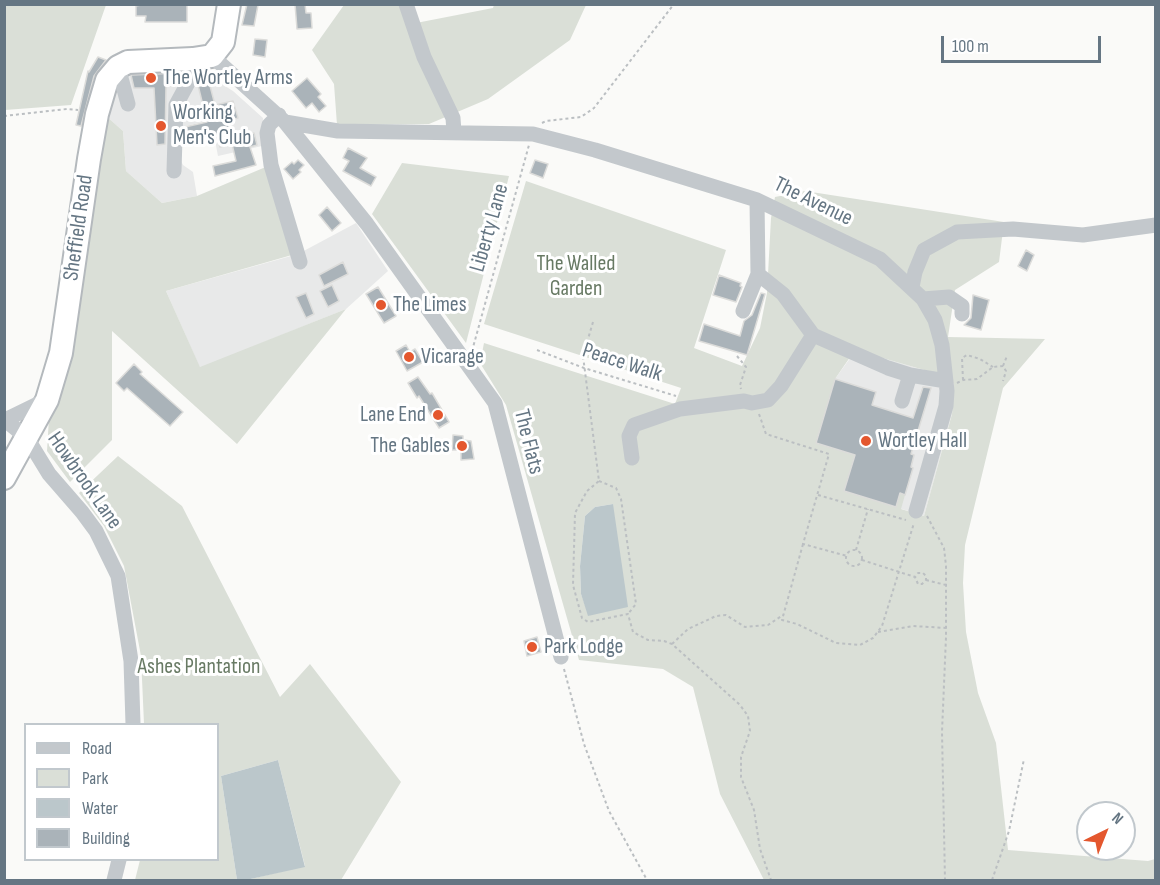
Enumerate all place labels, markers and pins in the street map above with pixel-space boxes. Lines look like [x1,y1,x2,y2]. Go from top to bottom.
place label: The Wortley Arms [163,65,293,91]
marker: The Wortley Arms [144,71,158,85]
place label: Working Men's Club [173,100,251,152]
marker: Working Men's Club [154,119,168,133]
place label: The Limes [393,292,467,318]
marker: The Limes [374,298,388,312]
place label: Vicarage [421,344,484,370]
marker: Vicarage [402,350,416,364]
place label: Lane End [360,402,426,428]
marker: Lane End [431,408,445,422]
place label: Wortley Hall [878,428,967,454]
place label: The Gables [370,433,450,459]
marker: Wortley Hall [859,434,873,448]
marker: The Gables [455,439,469,453]
place label: Park Lodge [544,634,623,660]
marker: Park Lodge [525,640,539,654]

